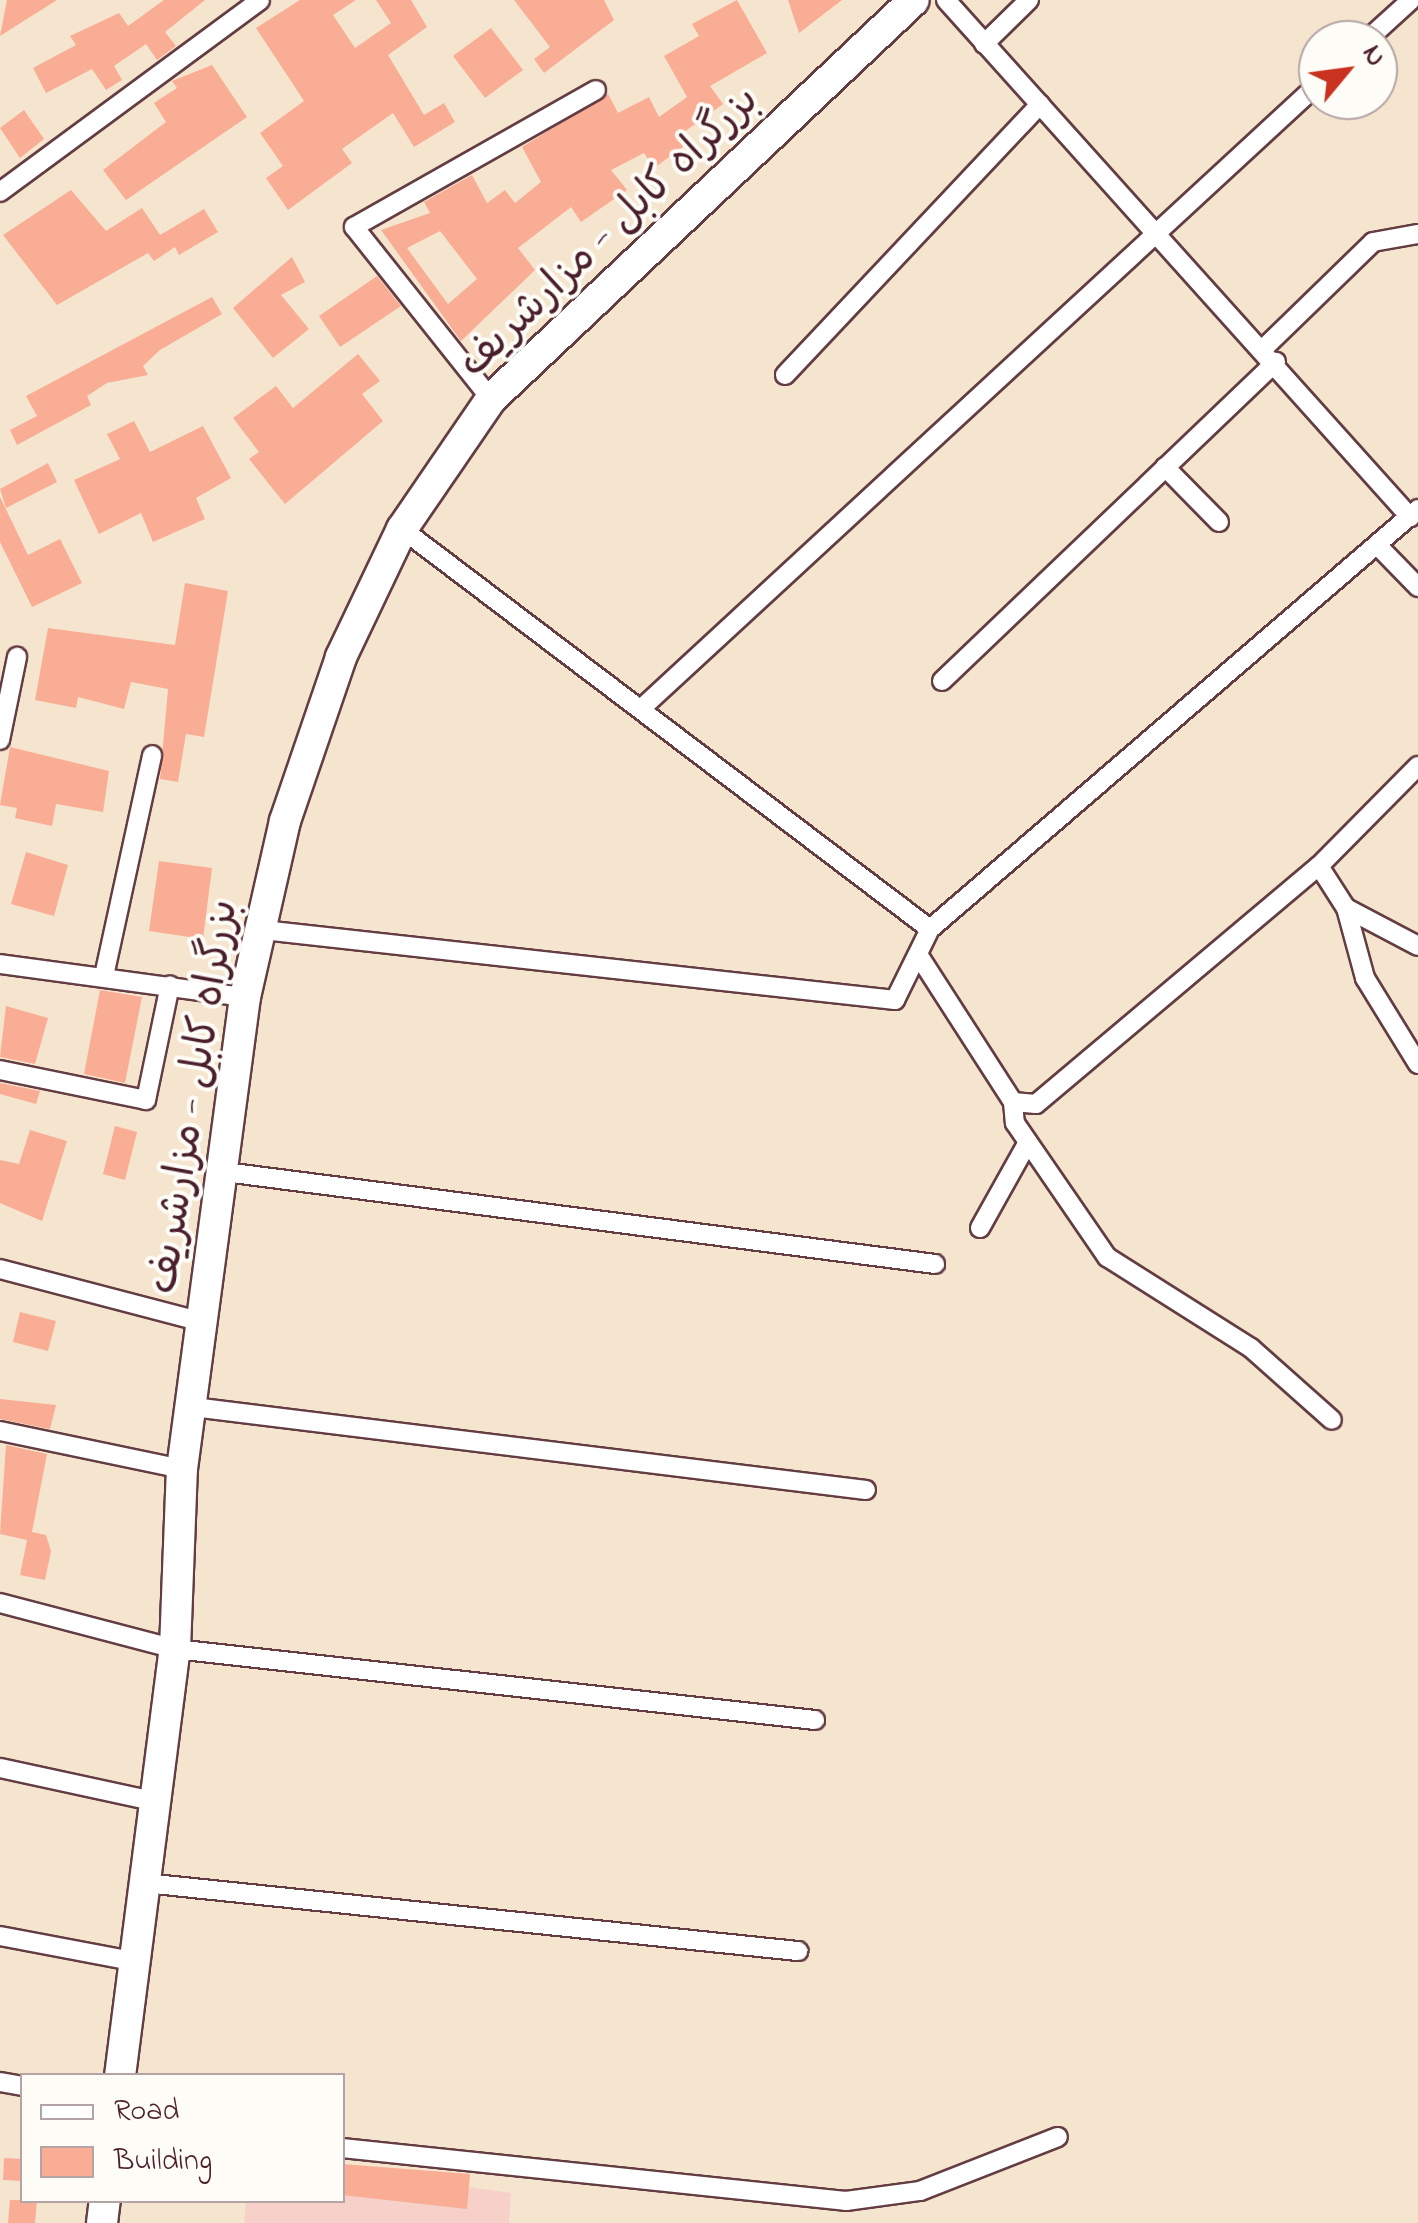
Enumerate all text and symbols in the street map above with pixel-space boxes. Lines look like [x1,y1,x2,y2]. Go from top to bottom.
north arrow [1298,20,1398,120]
text: N [1350,38,1395,74]
street label: بزرگراه کابل - مزارشریف [449,77,771,389]
street label: بزرگراه کابل - مزارشریف [139,896,251,1298]
legend [20,2073,345,2203]
text: Road [114,2090,179,2134]
text: Building [114,2140,212,2184]

